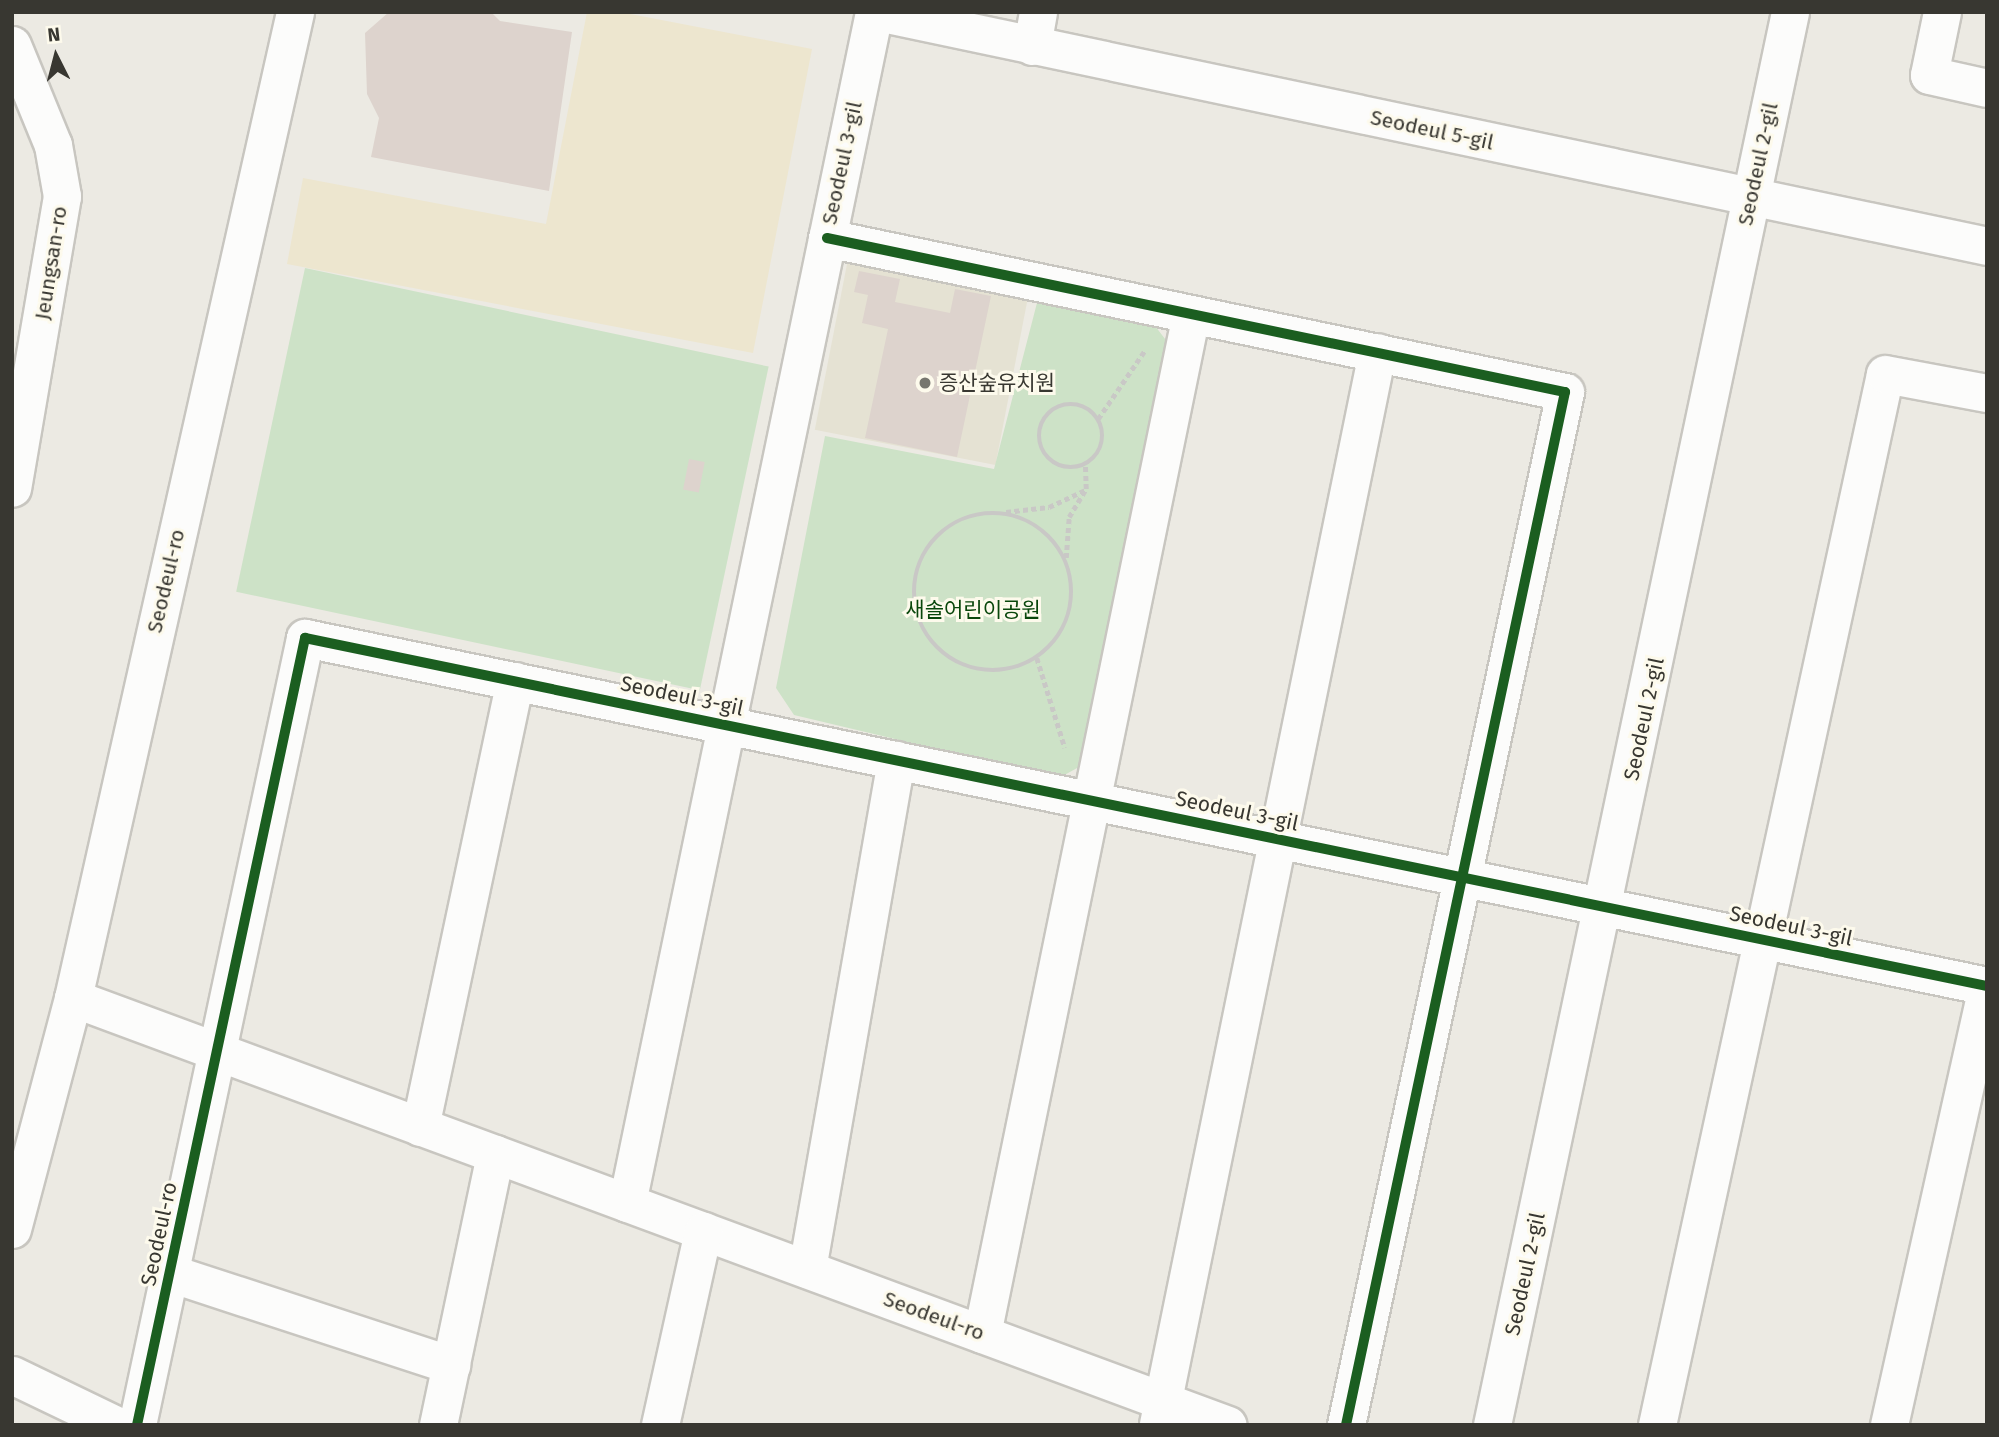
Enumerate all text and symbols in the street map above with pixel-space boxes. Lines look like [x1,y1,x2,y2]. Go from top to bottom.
north arrow [21,21,91,91]
text: N [46,23,61,47]
street label: Seodeul 3-gil [817,99,867,227]
street label: Seodeul 2-gil [1733,100,1783,228]
street label: Seodeul 5-gil [1368,105,1496,155]
street label: Jeungsan-ro [30,204,72,322]
place label: 증산숲유치원 [939,370,1055,396]
marker: 증산숲유치원 [917,375,933,391]
street label: Seodeul-ro [142,527,190,635]
park label: 새솔어린이공원 [905,597,1041,623]
street label: Seodeul 2-gil [1619,655,1669,783]
street label: Seodeul 3-gil [618,671,746,721]
street label: Seodeul 3-gil [1173,786,1301,836]
street label: Seodeul 3-gil [1727,901,1855,951]
street label: Seodeul-ro [136,1180,182,1288]
street label: Seodeul 2-gil [1500,1210,1550,1338]
street label: Seodeul-ro [880,1286,988,1346]

